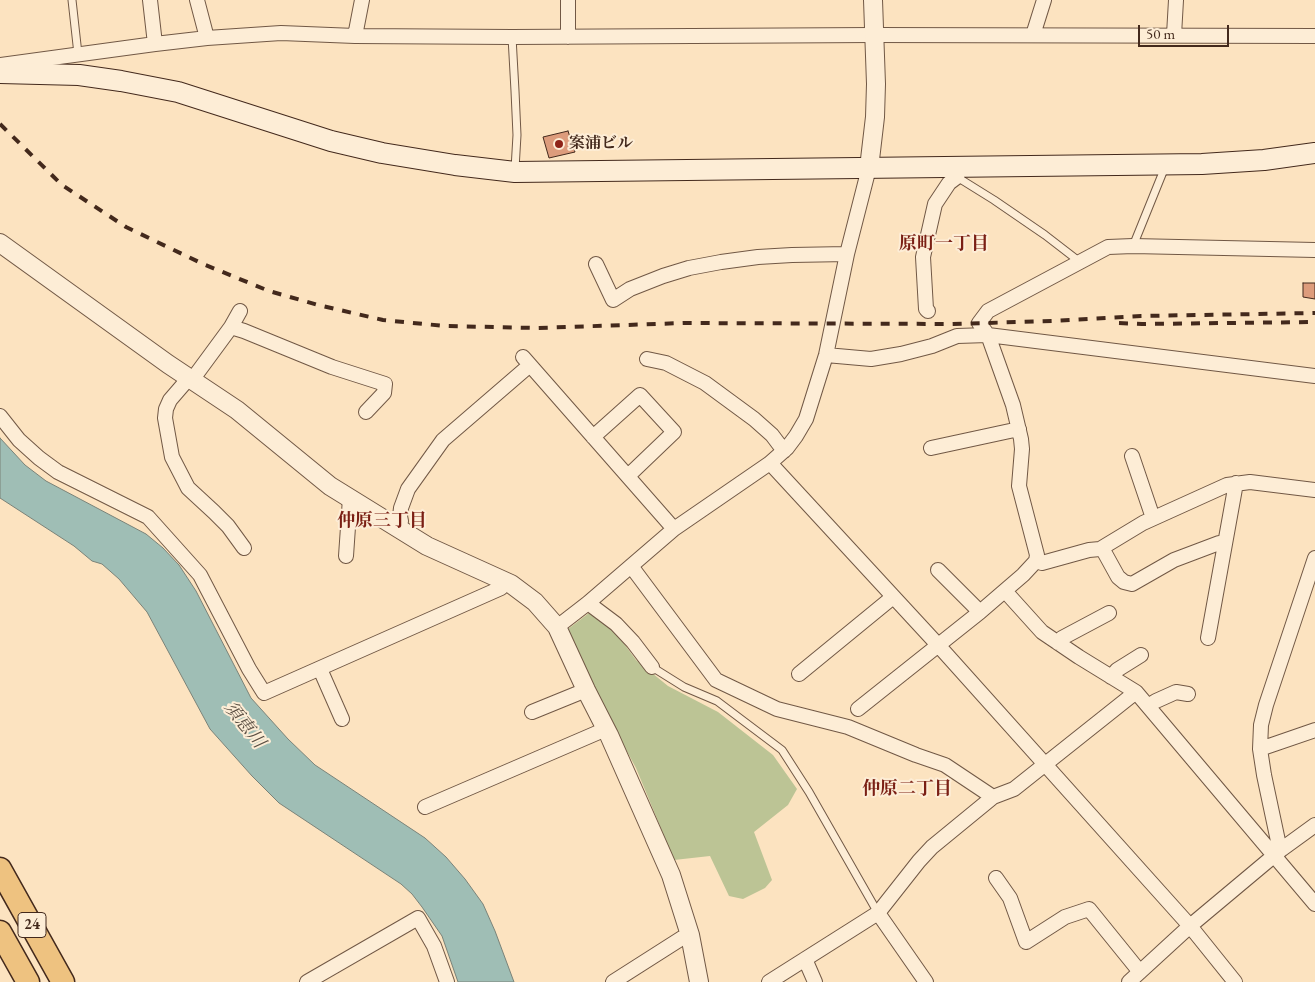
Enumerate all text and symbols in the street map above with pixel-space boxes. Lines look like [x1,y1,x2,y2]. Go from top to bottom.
scale bar [1140,15,1231,47]
text: 50 m [1146,24,1175,43]
place label: 案浦ビル [569,134,633,154]
marker: 案浦ビル [553,138,565,150]
district label: 原町一丁目 [899,233,989,255]
district label: 仲原三丁目 [337,510,427,532]
water label: 須恵川 [219,697,269,753]
district label: 仲原二丁目 [862,778,952,800]
road number: 24 [18,912,46,938]

